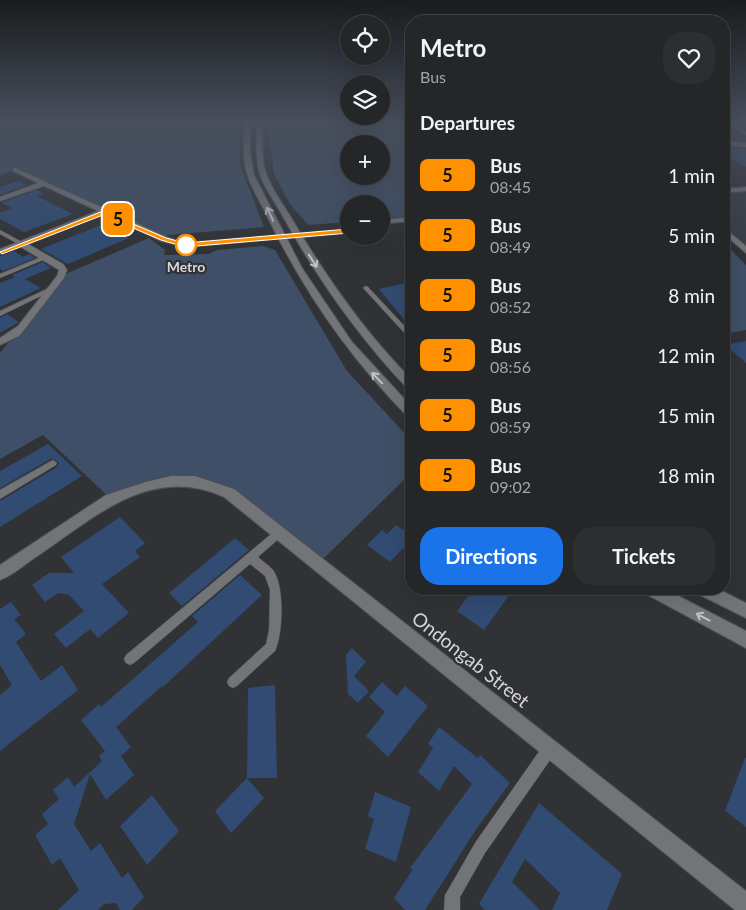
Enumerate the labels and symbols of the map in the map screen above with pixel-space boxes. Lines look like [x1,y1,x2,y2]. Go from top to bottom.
line badge: 5 [102,203,134,235]
one-way arrow [264,207,274,222]
marker: Metro [175,234,197,256]
one-way arrow [308,254,318,268]
place label: Metro [167,258,205,275]
one-way arrow [371,372,383,384]
street label: Ondongab Street [408,606,534,712]
one-way arrow [696,612,711,621]

